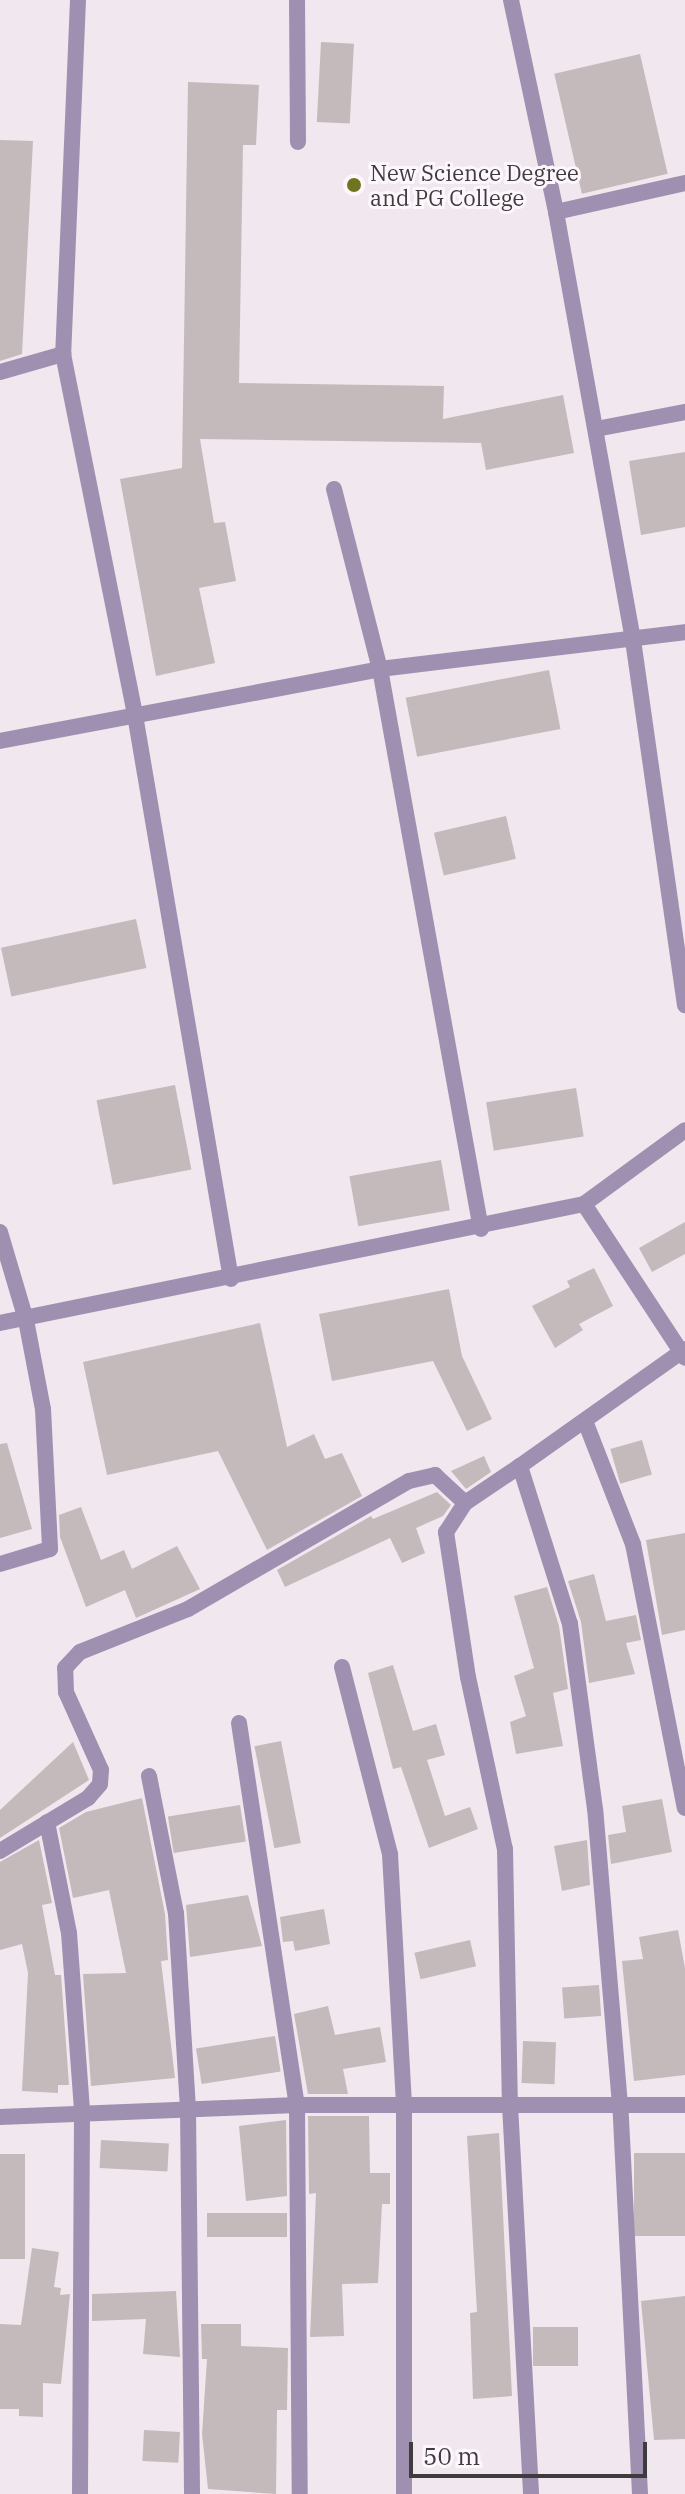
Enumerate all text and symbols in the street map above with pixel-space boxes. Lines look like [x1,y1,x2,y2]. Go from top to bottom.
place label: New Science Degree and PG College [370,159,579,210]
marker: New Science Degree and PG College [345,176,363,194]
scale bar [413,2426,651,2476]
text: 50 m [423,2440,480,2472]

